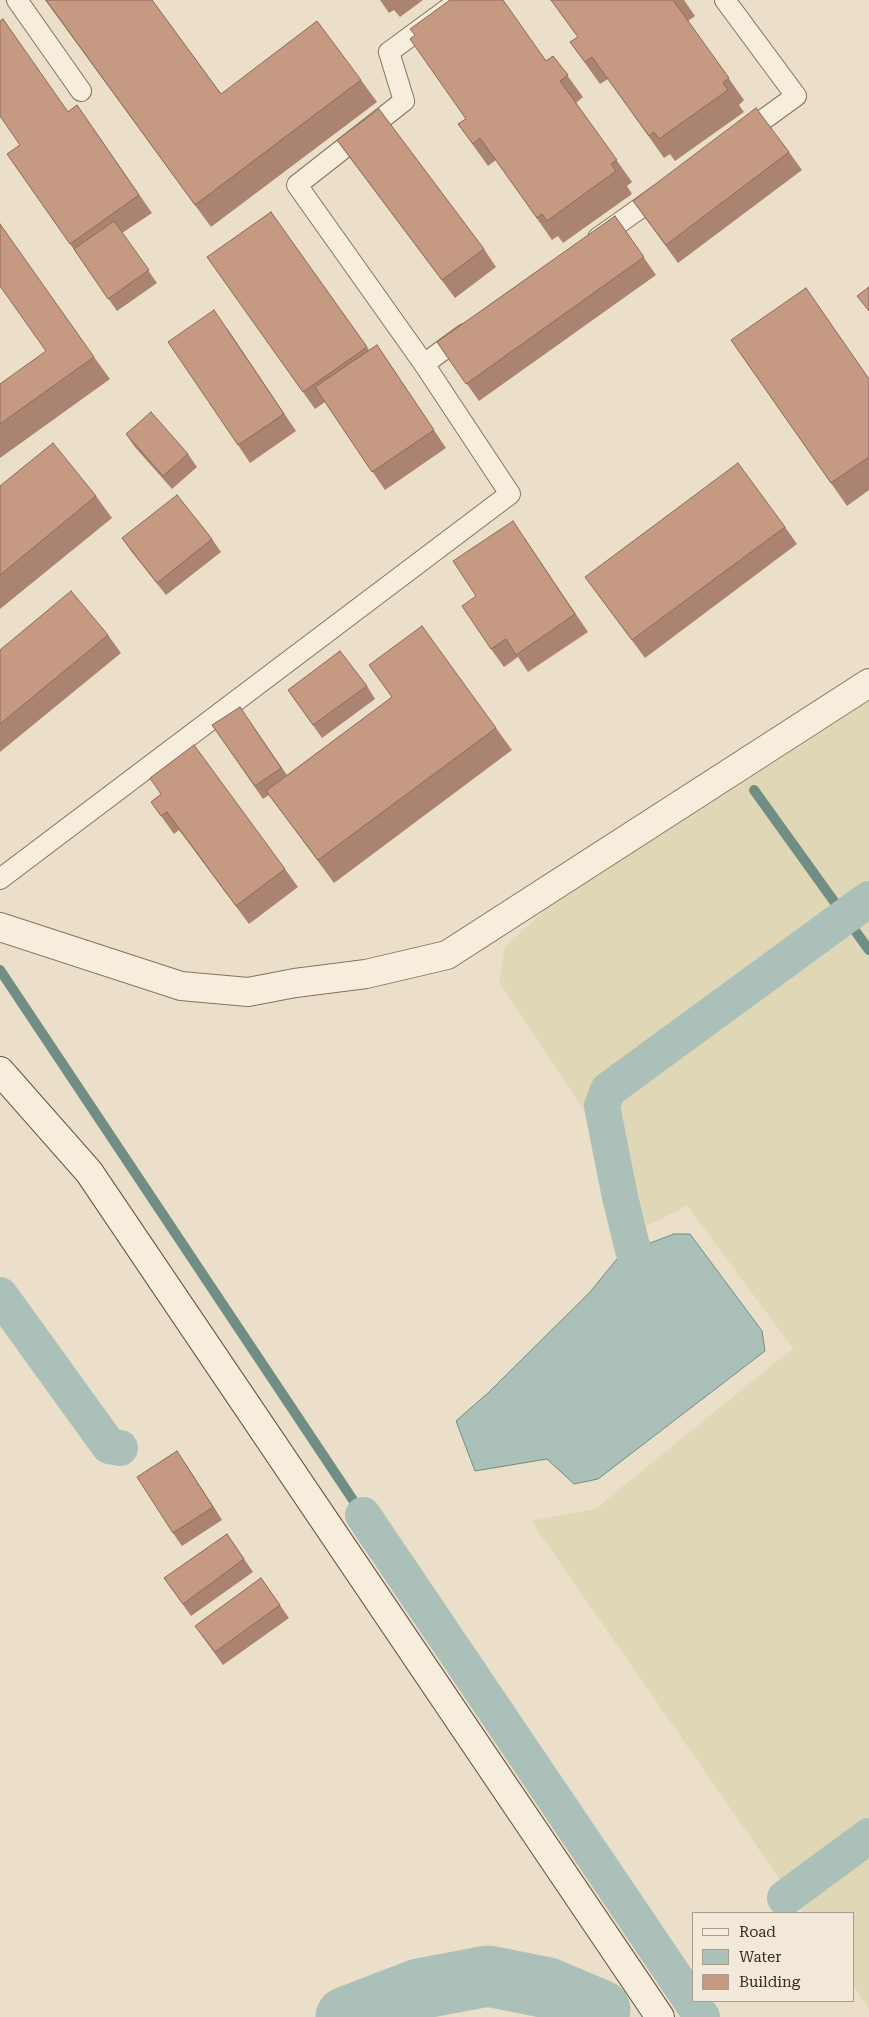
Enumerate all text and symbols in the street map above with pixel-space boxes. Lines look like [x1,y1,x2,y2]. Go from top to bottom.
legend [692,1912,854,2002]
text: Road [739,1923,776,1941]
text: Water [739,1948,781,1966]
text: Building [739,1973,800,1991]

